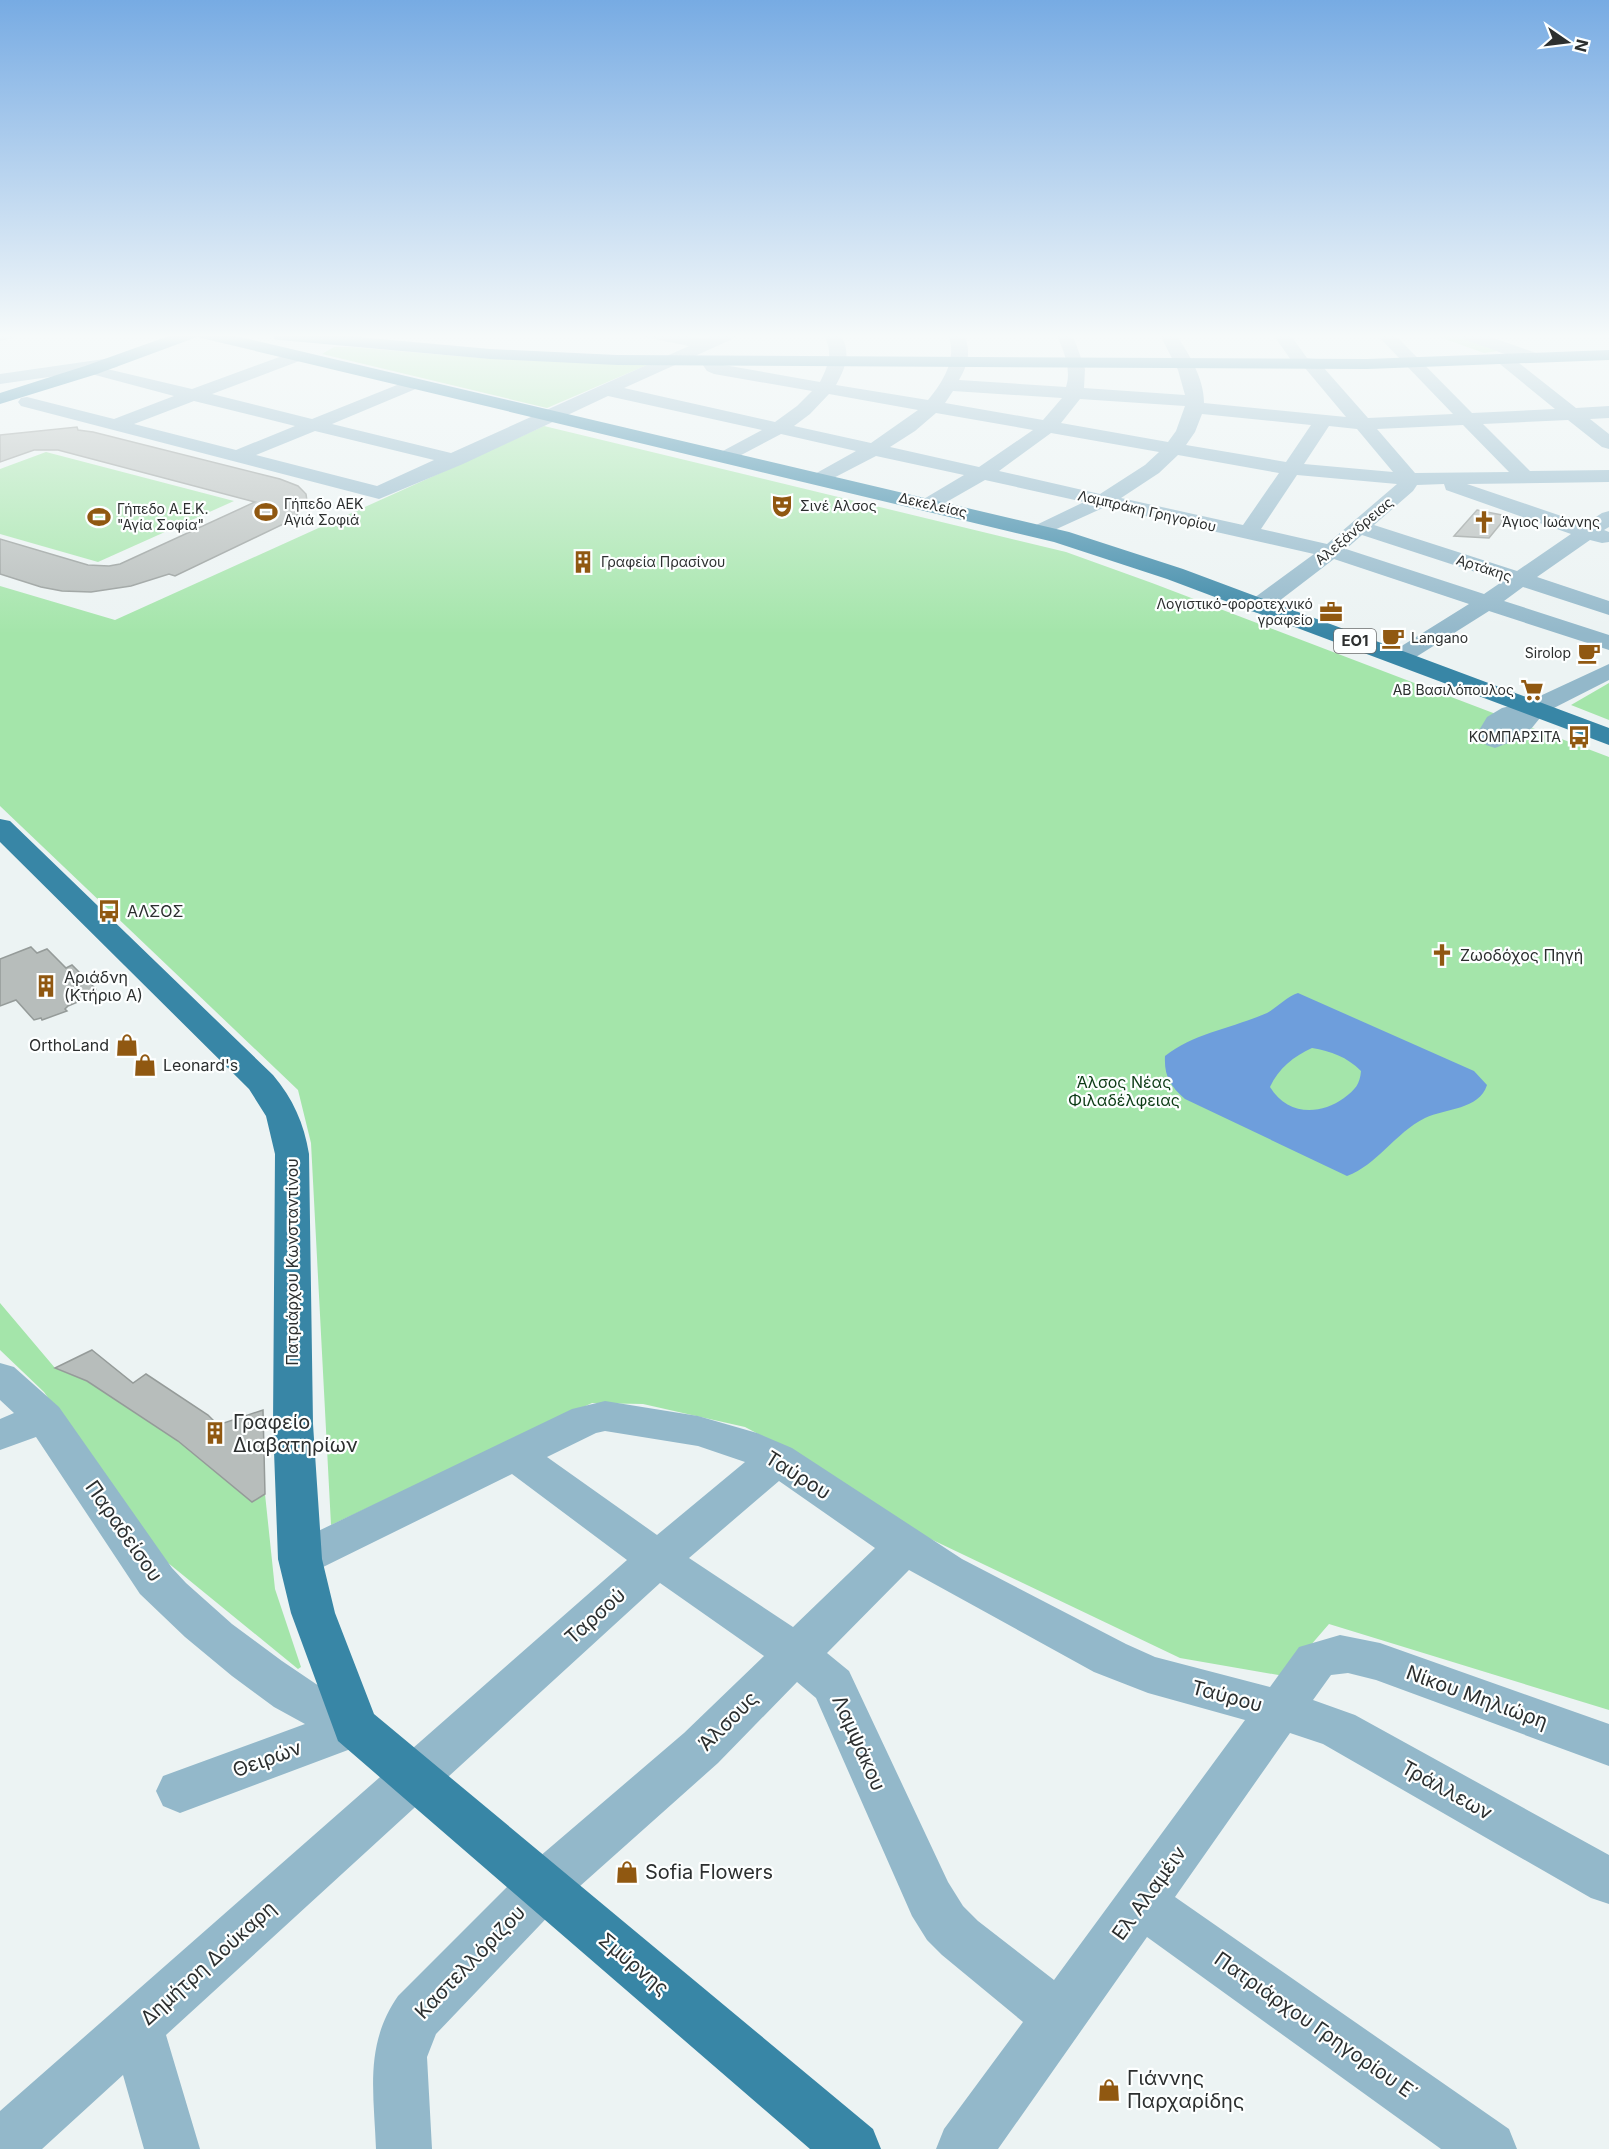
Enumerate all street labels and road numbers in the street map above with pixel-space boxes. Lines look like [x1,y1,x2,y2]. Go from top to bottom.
street label: Λαμπράκη Γρηγορίου [1076,486,1218,535]
street label: Δεκελείας [897,488,969,521]
street label: Αλεξάνδρειας [1311,493,1396,568]
street label: Αρτάκης [1454,551,1514,584]
road number: ΕΟ1 [1334,629,1376,653]
street label: Πατριάρχου Κωνσταντίνου [282,1158,302,1366]
street label: Ταύρου [761,1446,835,1504]
street label: Παραδείσου [80,1476,168,1586]
street label: Ταρσού [560,1583,630,1649]
street label: Νίκου Μηλιώρη [1403,1660,1551,1734]
street label: Ταύρου [1189,1675,1265,1717]
street label: Άλσους [693,1686,763,1756]
street label: Λαμψάκου [827,1692,891,1794]
street label: Θειρών [229,1735,305,1783]
street label: Τράλλεων [1397,1755,1497,1825]
street label: Ελ Αλαμέιν [1107,1841,1191,1945]
street label: Δημήτρη Δούκαρη [135,1896,281,2030]
street label: Καστελλόριζου [410,1900,530,2024]
street label: Σμύρνης [594,1928,674,2000]
street label: Πατριάρχου Γρηγορίου Ε΄ [1210,1947,1422,2105]

